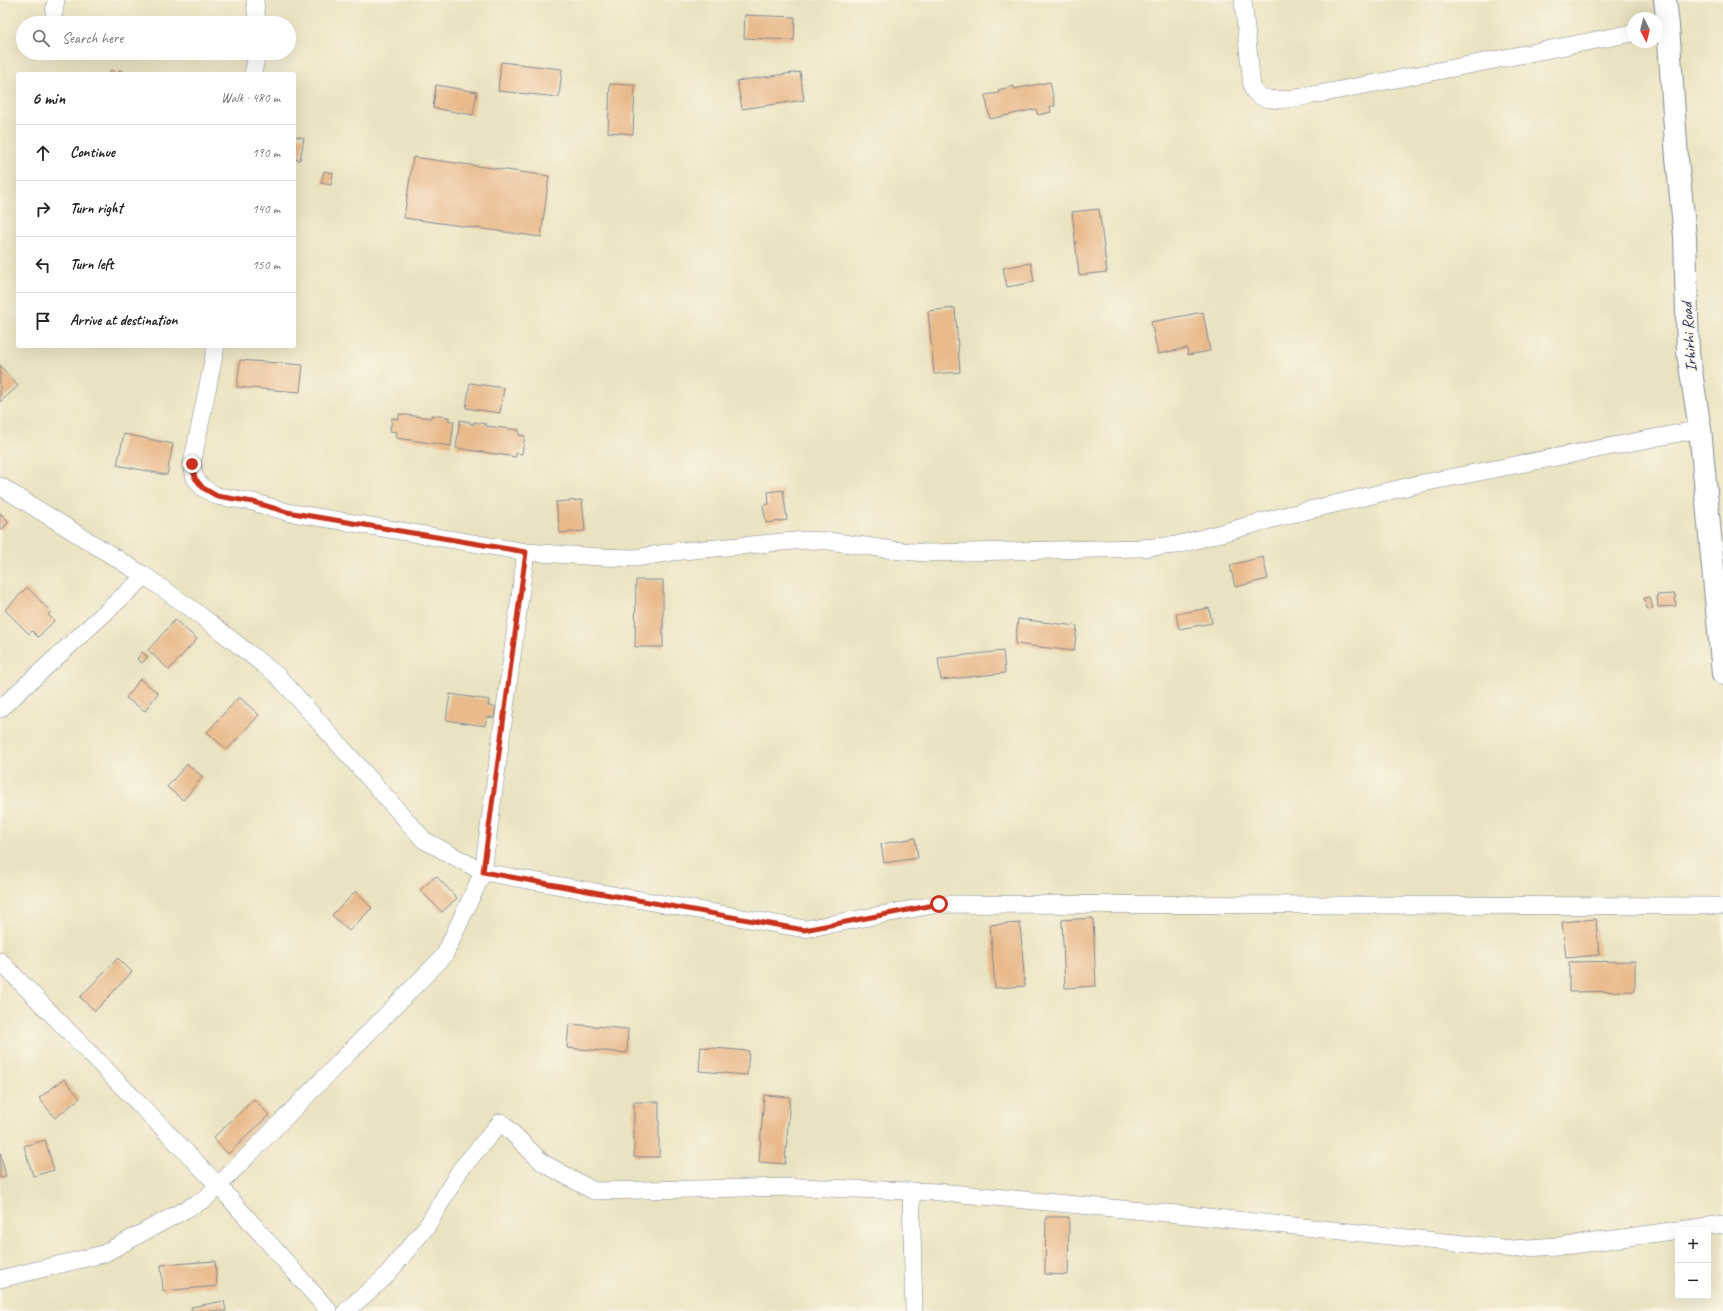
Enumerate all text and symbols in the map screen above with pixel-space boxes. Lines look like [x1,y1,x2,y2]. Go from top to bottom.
north arrow [1627,12,1663,48]
search box [16,16,296,60]
icon: search [30,27,52,49]
text: Search here [62,29,123,48]
text: 6 min [32,88,65,109]
text: Walk · 480 m [221,90,280,106]
icon: ahead [32,142,54,164]
text: Continue [70,143,115,162]
text: 190 m [252,145,280,161]
icon: right [32,198,54,220]
text: Turn right [70,199,123,218]
text: 140 m [252,201,280,217]
icon: left [32,254,54,276]
text: Turn left [70,255,113,274]
text: 150 m [252,257,280,273]
street label: Irhirhi Road [1676,299,1701,372]
icon: arrive [32,310,54,332]
text: Arrive at destination [70,311,177,330]
route end [183,455,201,473]
route start [930,895,948,913]
map controls [1675,1227,1711,1299]
button: + [1675,1227,1711,1263]
button: − [1675,1263,1711,1299]

